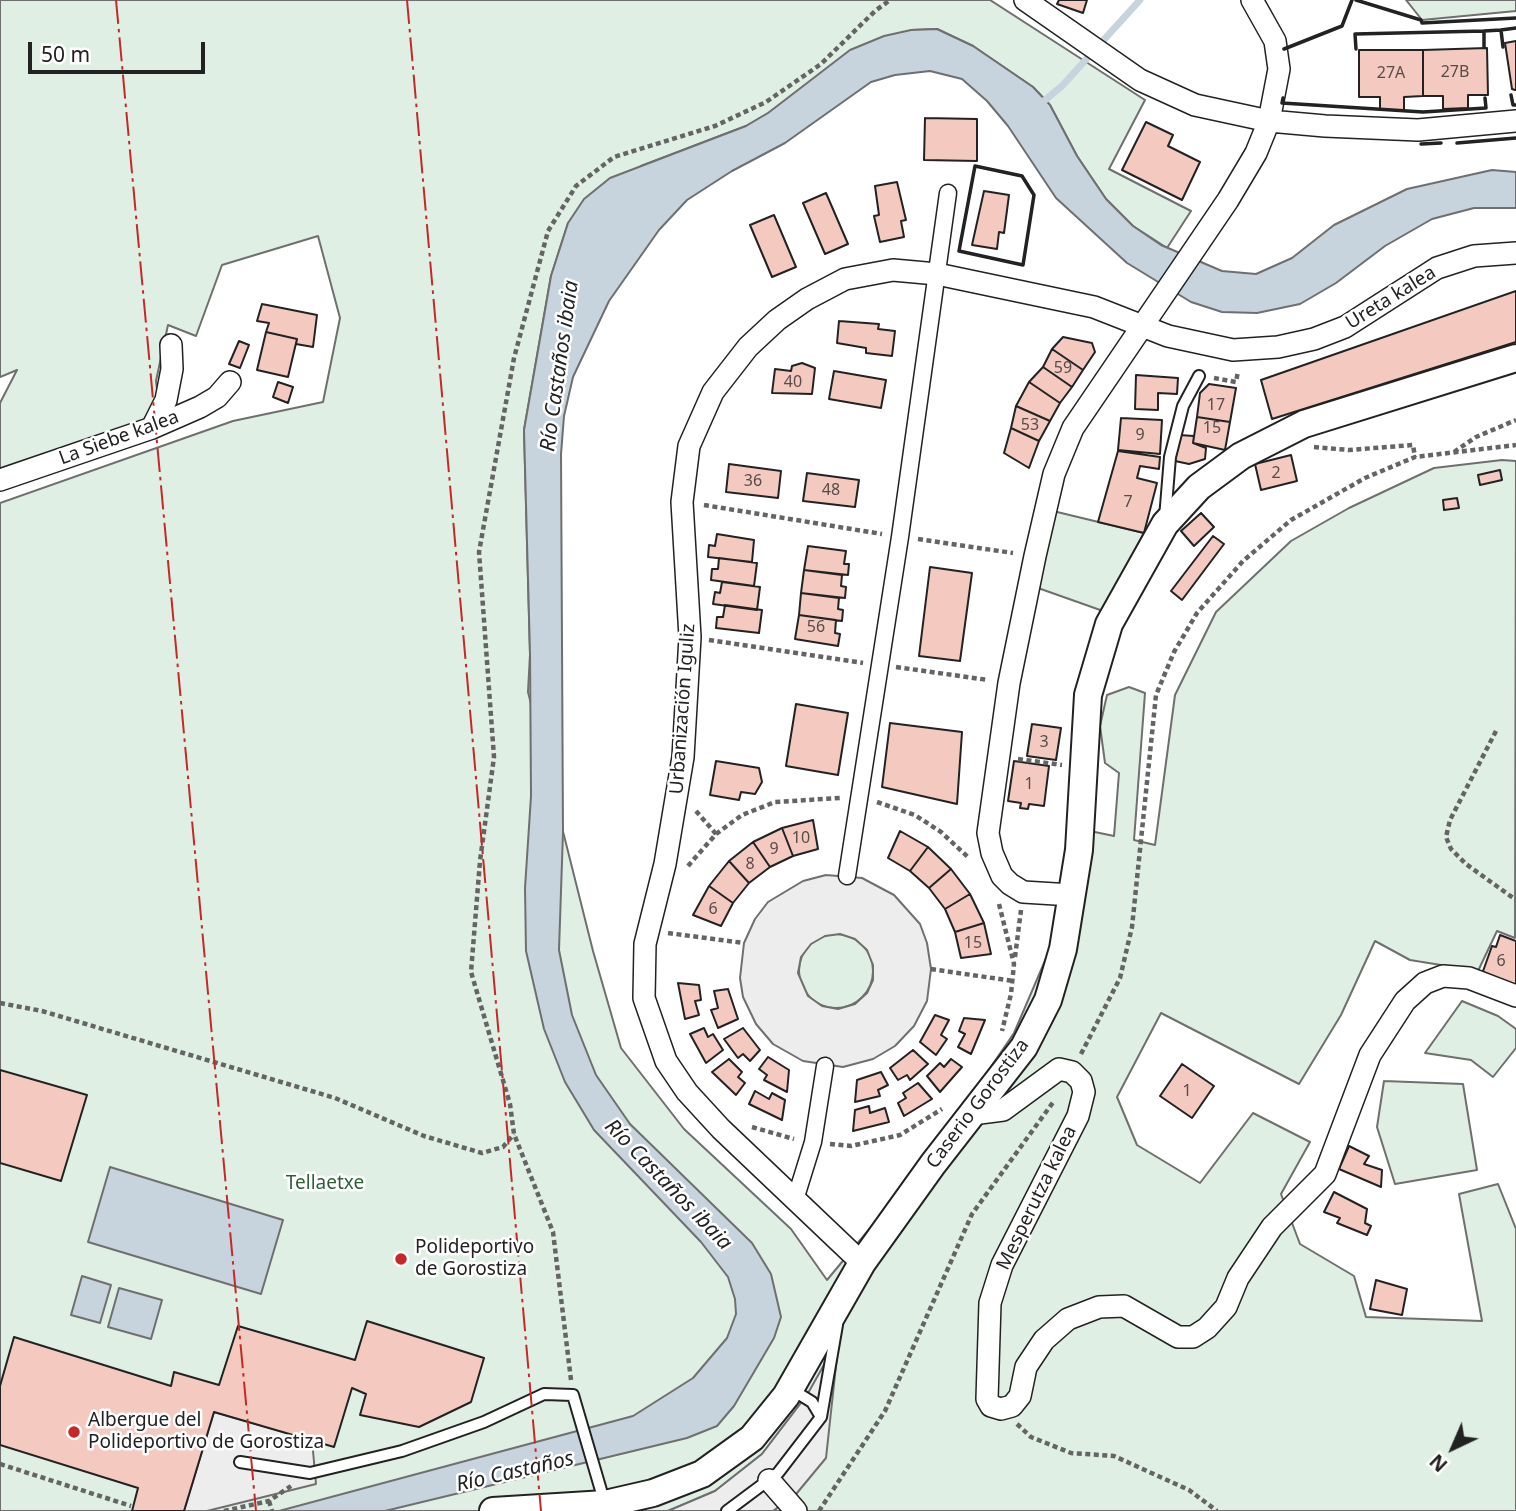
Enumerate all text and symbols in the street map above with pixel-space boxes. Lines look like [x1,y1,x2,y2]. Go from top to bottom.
scale bar [32,28,208,72]
text: 50 m [41,40,90,68]
house number: 27B [1441,62,1469,82]
house number: 27A [1377,63,1405,83]
street label: Ureta kalea [1342,261,1440,335]
water label: Río Castaños ibaia [536,279,584,453]
house number: 59 [1054,358,1072,378]
house number: 40 [784,372,802,392]
house number: 17 [1207,395,1225,415]
street label: La Siebe kalea [56,406,182,470]
house number: 53 [1021,415,1039,435]
house number: 15 [1203,418,1221,438]
house number: 9 [1135,425,1145,445]
house number: 2 [1271,463,1281,483]
house number: 36 [744,471,762,491]
house number: 48 [822,480,840,500]
house number: 7 [1123,492,1133,512]
house number: 56 [807,617,825,637]
street label: Urbanización Iguliz [666,623,700,795]
house number: 3 [1039,732,1049,752]
house number: 1 [1024,774,1034,794]
house number: 10 [792,828,810,848]
house number: 9 [769,839,779,859]
house number: 8 [745,854,755,874]
house number: 6 [708,899,718,919]
house number: 15 [964,933,982,953]
house number: 6 [1496,951,1506,971]
street label: Caserio Gorostiza [922,1035,1034,1173]
house number: 1 [1182,1081,1192,1101]
water label: Río Castaños ibaia [599,1114,737,1256]
street label: Mesperutza kalea [992,1122,1082,1274]
park label: Tellaetxe [286,1173,364,1195]
place label: Polideportivo de Gorostiza [415,1237,534,1281]
marker: Polideportivo de Gorostiza [393,1251,409,1267]
place label: Albergue del Polideportivo de Gorostiza [88,1410,324,1454]
north arrow [1418,1413,1488,1483]
marker: Albergue del Polideportivo de Gorostiza [66,1424,82,1440]
water label: Río Castaños [454,1446,576,1498]
text: N [1424,1448,1453,1478]

